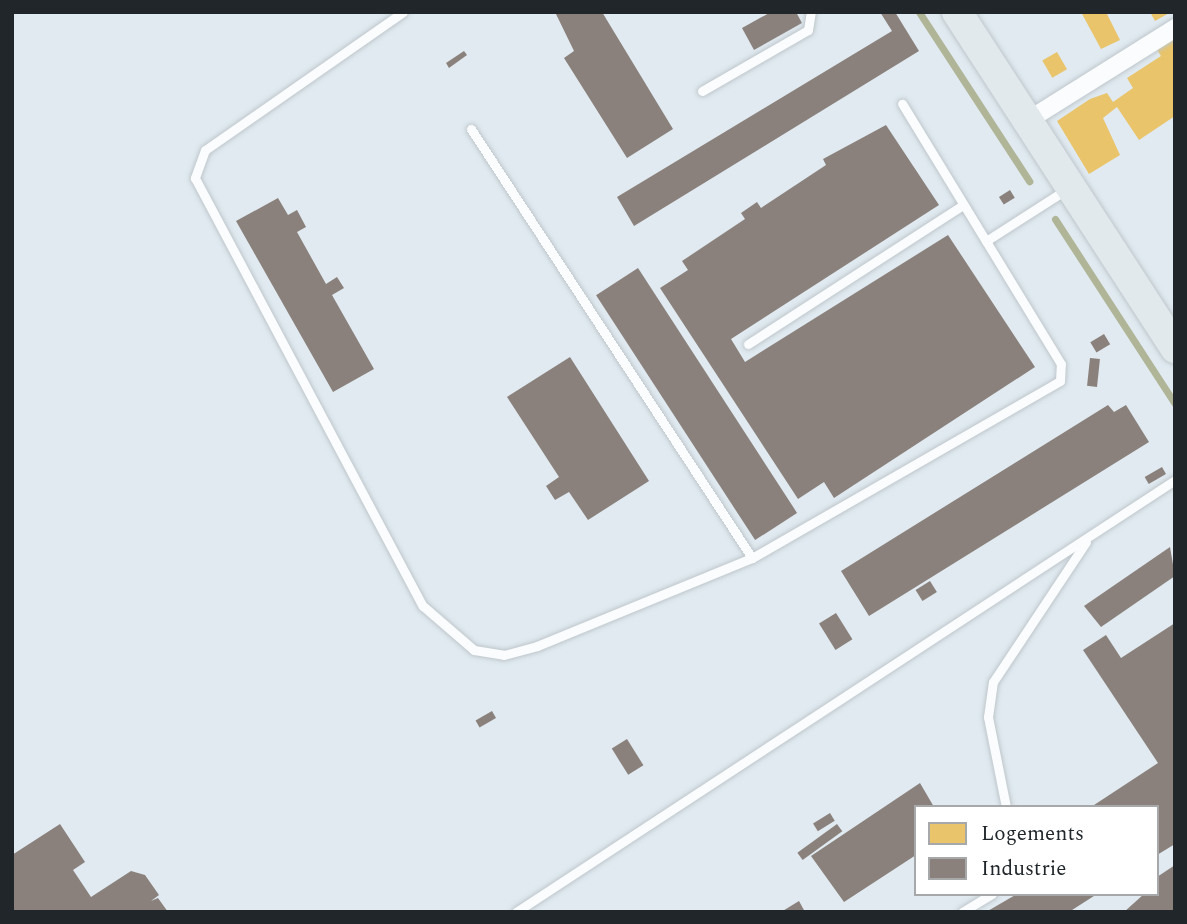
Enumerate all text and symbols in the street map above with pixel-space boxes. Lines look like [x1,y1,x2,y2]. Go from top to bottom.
legend [914,805,1159,896]
text: Logements [981,818,1084,850]
text: Industrie [981,853,1067,885]

